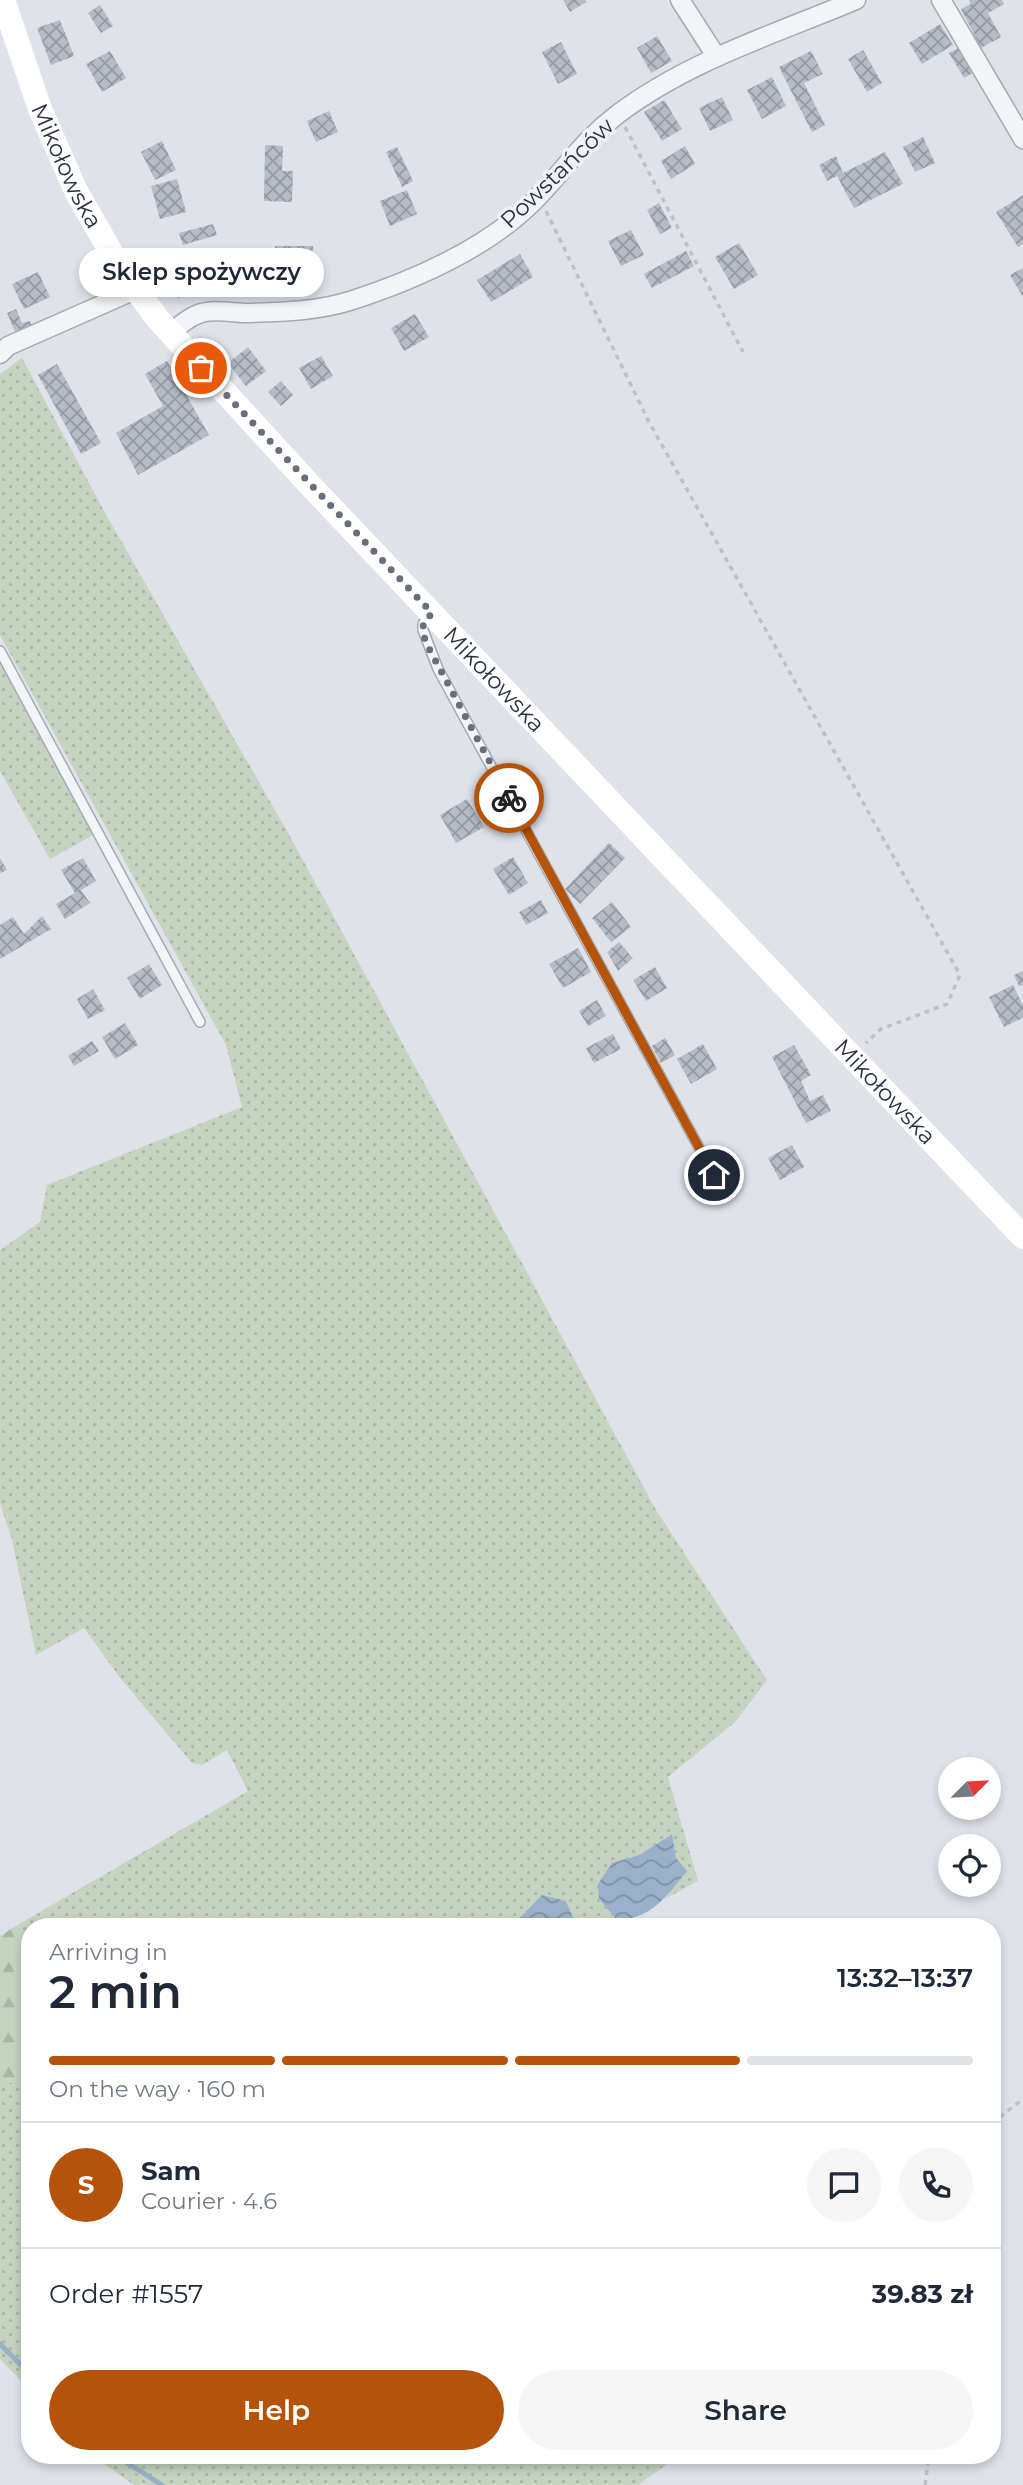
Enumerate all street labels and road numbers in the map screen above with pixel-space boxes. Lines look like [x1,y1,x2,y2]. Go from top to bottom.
street label: Mikołowska [25,99,108,233]
street label: Powstańców [495,111,620,234]
street label: Mikołowska [438,621,551,738]
street label: Mikołowska [829,1033,942,1150]

